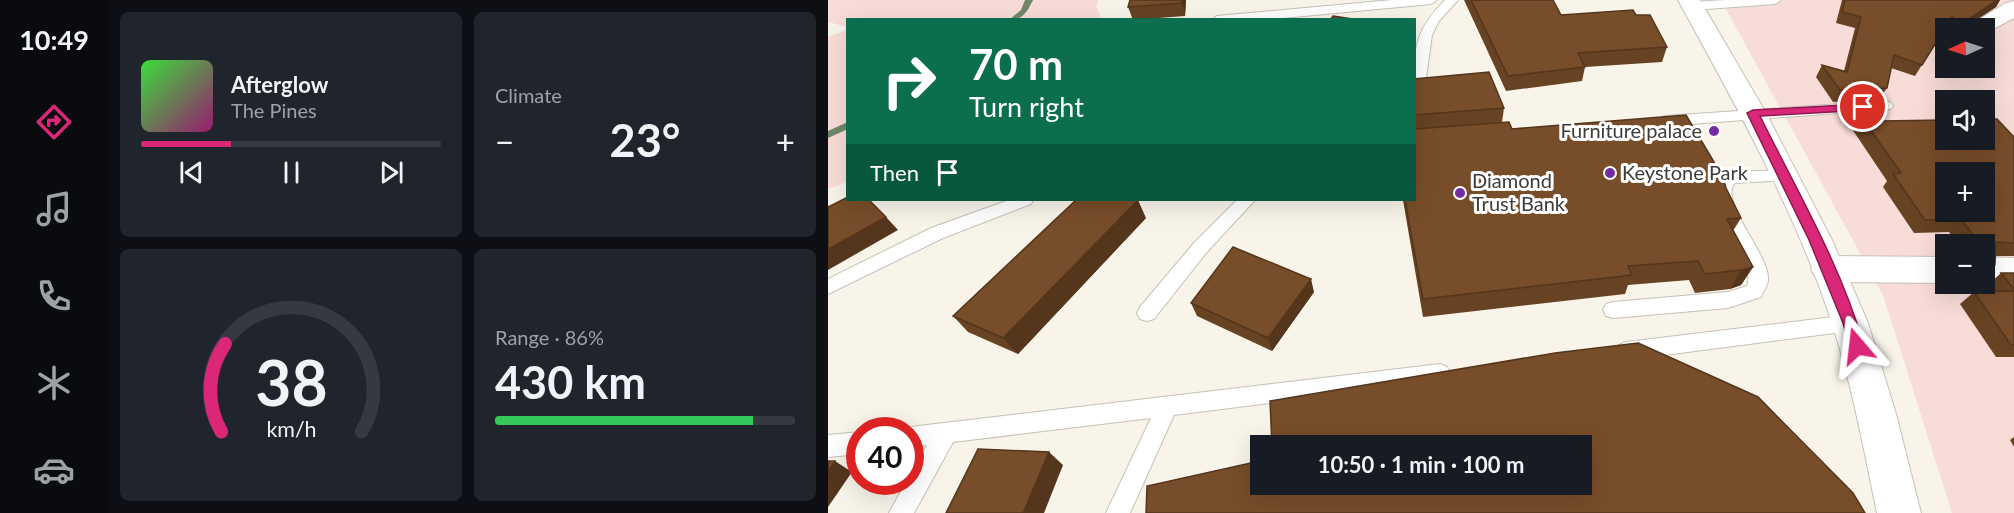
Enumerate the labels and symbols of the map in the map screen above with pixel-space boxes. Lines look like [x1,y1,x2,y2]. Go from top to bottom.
north arrow [1935,18,1995,78]
pin [1837,81,1888,132]
place label: Furniture palace [1560,118,1702,142]
marker: Furniture palace [1707,124,1721,138]
place label: Keystone Park [1622,160,1749,184]
marker: Keystone Park [1603,166,1617,180]
place label: Diamond Trust Bank [1472,168,1566,215]
marker: Diamond Trust Bank [1453,186,1467,200]
position arrow [1825,314,1889,378]
speed limit sign: 40 [846,417,924,495]

